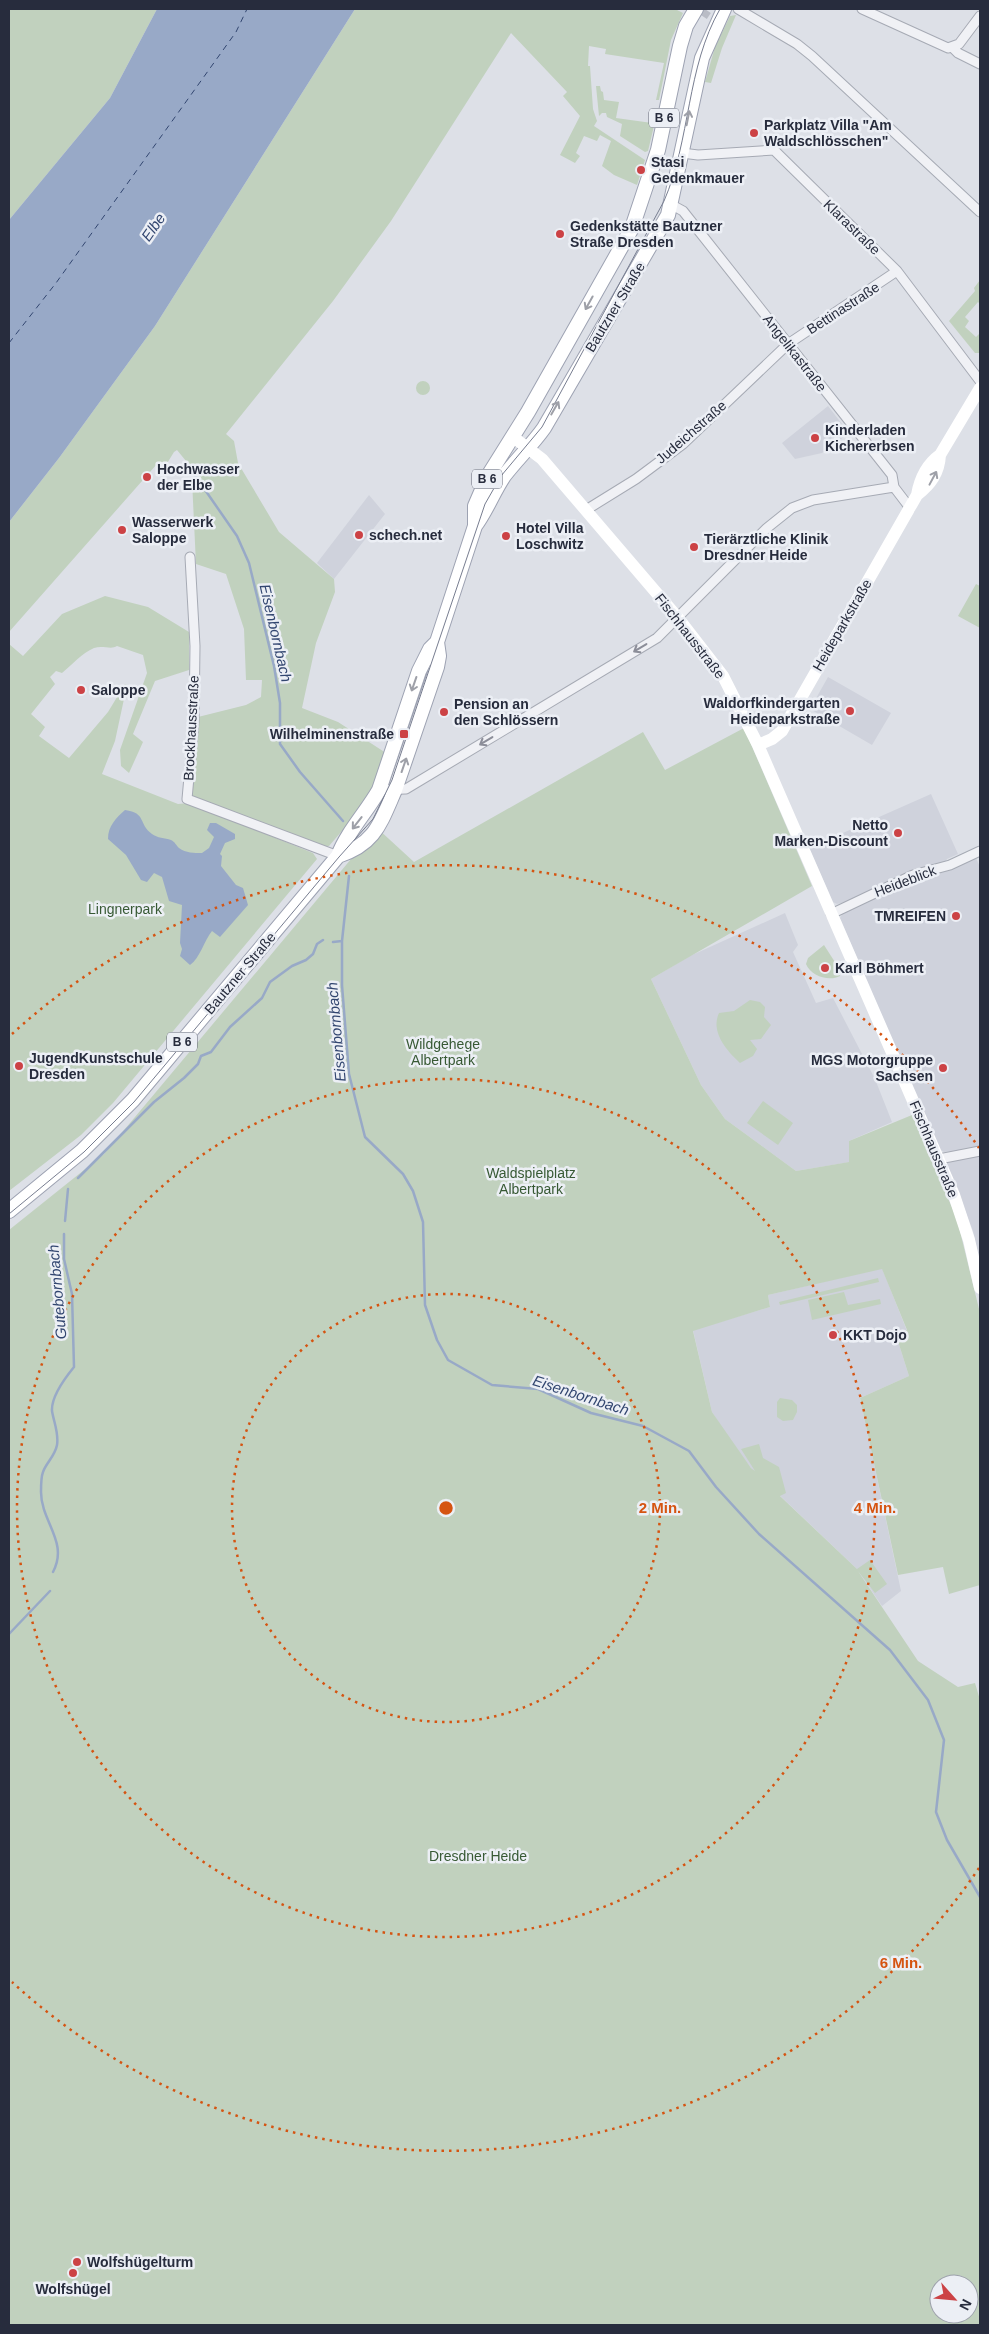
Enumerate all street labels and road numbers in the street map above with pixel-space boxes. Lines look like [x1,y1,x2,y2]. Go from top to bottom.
road number: B 6 [649,109,679,128]
street label: Klarastraße [820,196,884,258]
street label: Bautzner Straße [582,259,648,355]
street label: Bettinastraße [804,279,882,337]
street label: Angelikastraße [760,311,830,395]
street label: Judeichstraße [653,397,730,467]
road number: B 6 [472,469,502,488]
street label: Heideparkstraße [809,576,875,674]
street label: Fischhausstraße [652,590,728,682]
street label: Brockhausstraße [180,675,202,781]
street label: Heideblick [872,862,939,900]
street label: Bautzner Straße [201,929,279,1017]
road number: B 6 [167,1032,197,1052]
street label: Fischhausstraße [906,1098,962,1200]

